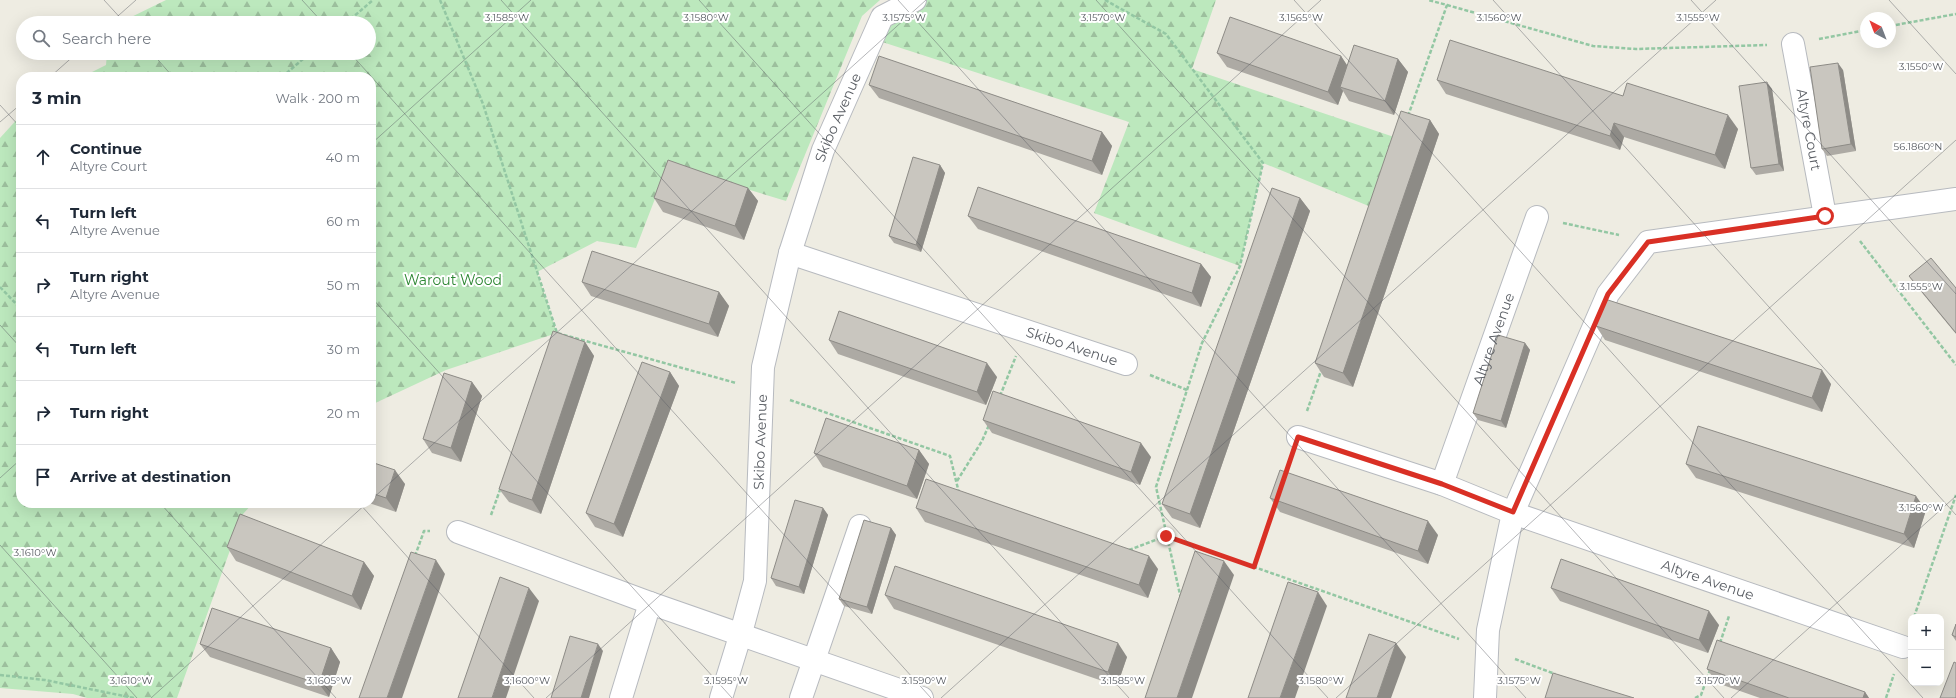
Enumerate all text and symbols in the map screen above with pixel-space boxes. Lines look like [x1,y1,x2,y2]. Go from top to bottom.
text: 3.1585°W [485,11,529,24]
text: 3.1580°W [683,11,729,24]
text: 3.1575°W [882,11,926,24]
text: 3.1570°W [1081,11,1125,24]
text: 3.1565°W [1279,11,1323,24]
text: 3.1560°W [1476,11,1522,24]
text: 3.1555°W [1676,11,1720,24]
north arrow [1860,12,1896,48]
search box [16,16,376,60]
icon: search [30,27,52,49]
text: Search here [62,29,151,48]
text: 3.1550°W [1899,60,1943,73]
street label: Skibo Avenue [811,70,865,164]
street label: Altyre Court [1792,87,1825,172]
text: 3 min [32,88,82,108]
text: Walk · 200 m [275,90,360,106]
text: Continue [70,139,142,158]
text: 56.1860°N [1894,140,1942,153]
icon: ahead [32,146,54,168]
text: 40 m [326,149,360,165]
text: Altyre Court [70,158,147,174]
text: Turn left [70,203,137,222]
route start [1816,207,1834,225]
icon: left [32,210,54,232]
text: 60 m [326,213,360,229]
text: Altyre Avenue [70,222,160,238]
text: Turn right [70,267,149,286]
park label: Warout Wood [404,271,502,289]
icon: right [32,274,54,296]
text: 50 m [327,277,360,293]
text: 3.1555°W [1899,280,1943,293]
text: Altyre Avenue [70,286,160,302]
street label: Altyre Avenue [1469,290,1518,388]
street label: Skibo Avenue [1024,323,1120,370]
icon: left [32,338,54,360]
text: Turn left [70,339,137,358]
text: 30 m [327,341,360,357]
street label: Skibo Avenue [749,394,771,490]
icon: right [32,402,54,424]
text: Turn right [70,403,149,422]
text: 20 m [327,405,360,421]
icon: arrive [32,466,54,488]
text: Arrive at destination [70,467,231,486]
text: 3.1560°W [1898,501,1944,514]
route end [1157,527,1175,545]
text: 3.1610°W [13,546,57,559]
street label: Altyre Avenue [1659,556,1756,604]
map controls [1908,614,1944,686]
button: + [1908,614,1944,650]
button: − [1908,650,1944,686]
text: 3.1610°W [109,674,153,687]
text: 3.1605°W [306,674,352,687]
text: 3.1600°W [504,674,550,687]
text: 3.1595°W [704,674,748,687]
text: 3.1590°W [901,674,947,687]
text: 3.1585°W [1101,674,1145,687]
text: 3.1580°W [1298,674,1344,687]
text: 3.1575°W [1497,674,1541,687]
text: 3.1570°W [1696,674,1740,687]

